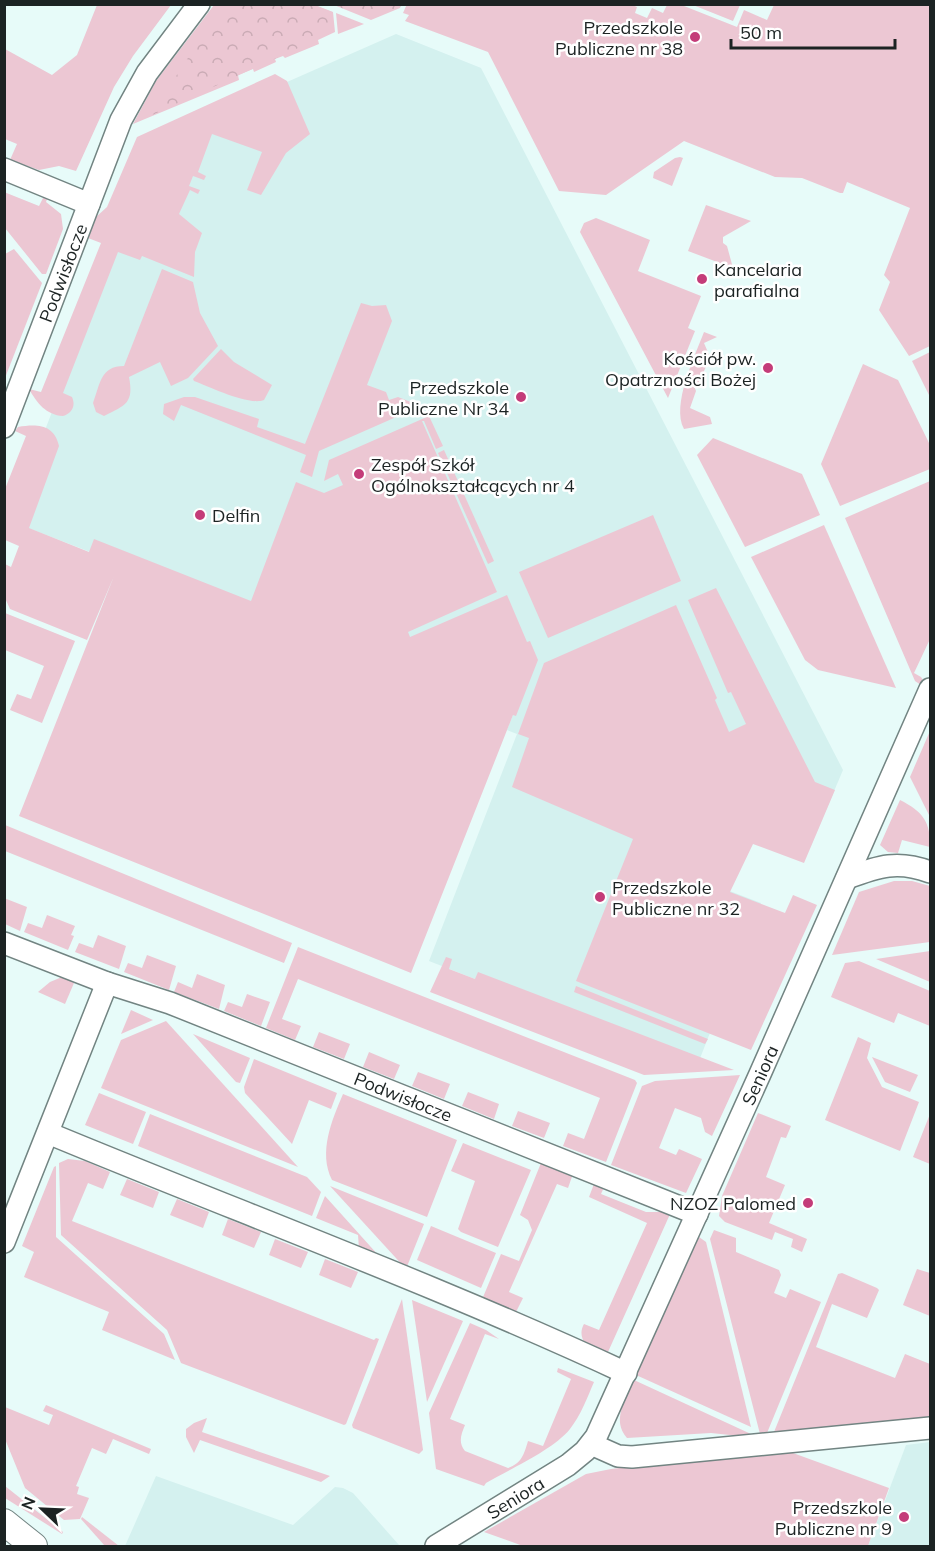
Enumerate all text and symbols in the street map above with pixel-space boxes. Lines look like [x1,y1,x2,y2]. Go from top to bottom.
scale bar [731,12,894,50]
place label: Przedszkole Publiczne nr 38 [555,16,683,60]
text: 50 m [740,21,782,44]
marker: Przedszkole Publiczne nr 38 [688,30,702,44]
street label: Podwisłocze [34,220,92,325]
place label: Kancelaria parafialna [714,258,802,302]
marker: Kancelaria parafialna [695,272,709,286]
place label: Kościół pw. Opatrzności Bożej [605,347,756,391]
marker: Kościół pw. Opatrzności Bożej [761,361,775,375]
place label: Przedszkole Publiczne Nr 34 [378,376,509,420]
marker: Przedszkole Publiczne Nr 34 [514,390,528,404]
place label: Zespół Szkół Ogólnokształcących nr 4 [371,453,575,497]
marker: Zespół Szkół Ogólnokształcących nr 4 [352,467,366,481]
place label: Delfin [212,504,260,527]
marker: Delfin [193,508,207,522]
place label: Przedszkole Publiczne nr 32 [612,876,740,920]
marker: Przedszkole Publiczne nr 32 [593,890,607,904]
street label: Seniora [736,1041,783,1109]
street label: Podwisłocze [351,1066,456,1126]
place label: NZOZ Palomed [670,1192,796,1215]
marker: NZOZ Palomed [801,1196,815,1210]
street label: Seniora [482,1471,548,1524]
north arrow [12,1479,72,1539]
text: N [17,1494,40,1513]
place label: Przedszkole Publiczne nr 9 [775,1496,892,1540]
marker: Przedszkole Publiczne nr 9 [897,1510,911,1524]

